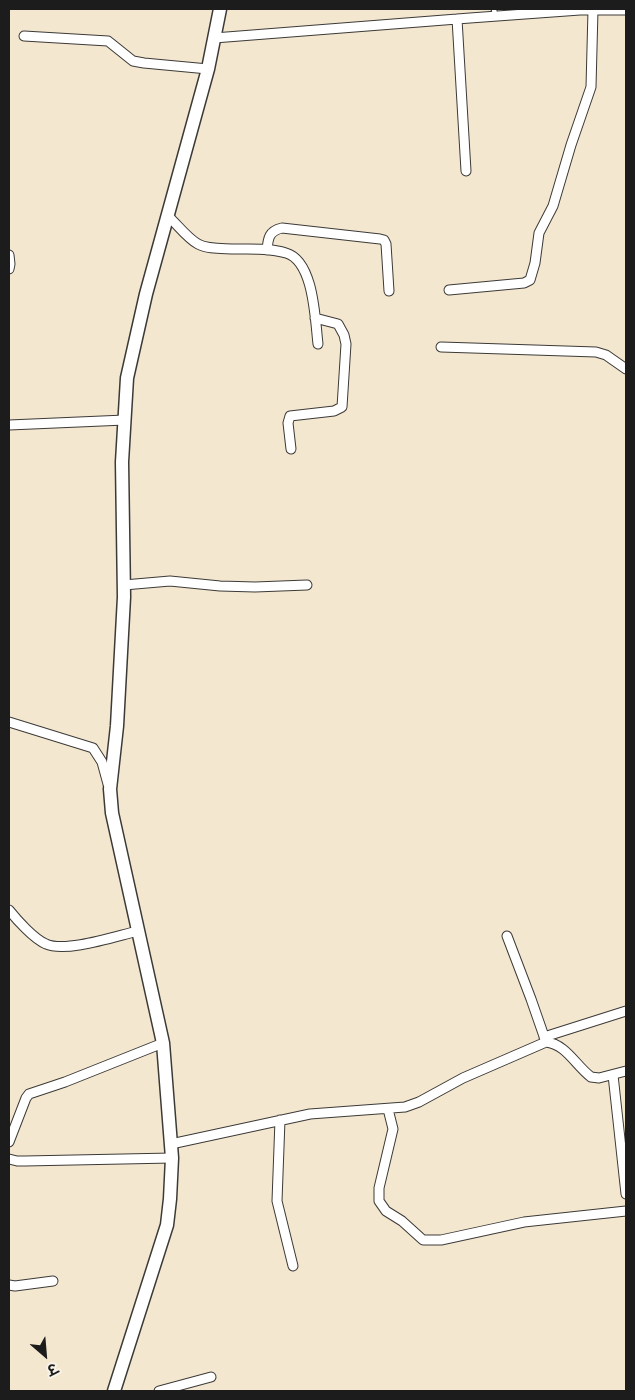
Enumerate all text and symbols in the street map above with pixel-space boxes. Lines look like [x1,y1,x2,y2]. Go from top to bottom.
north arrow [20,1330,70,1380]
text: उ [44,1359,60,1378]

